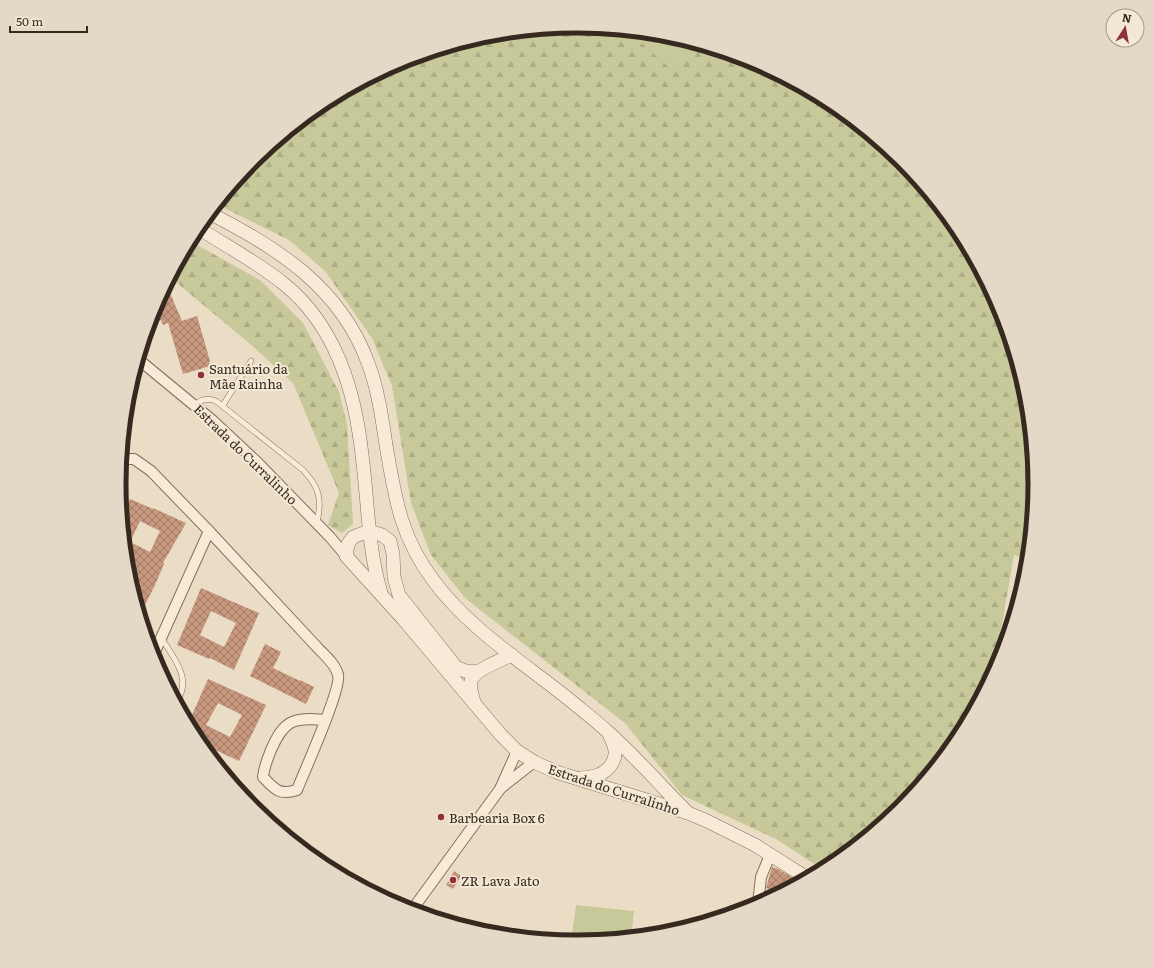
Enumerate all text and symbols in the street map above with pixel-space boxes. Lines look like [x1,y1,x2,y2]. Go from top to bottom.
scale bar [10,8,87,34]
north arrow [1105,8,1145,48]
text: N [1121,8,1133,26]
text: 50 m [16,12,43,30]
place label: Santuário da Mãe Rainha [209,359,288,393]
marker: Santuário da Mãe Rainha [196,370,206,380]
street label: Estrada do Curralinho [190,399,302,509]
street label: Estrada do Curralinho [546,759,683,819]
place label: Barbearia Box 6 [449,808,545,827]
marker: Barbearia Box 6 [436,812,446,822]
place label: ZR Lava Jato [461,871,540,890]
marker: ZR Lava Jato [448,875,458,885]

